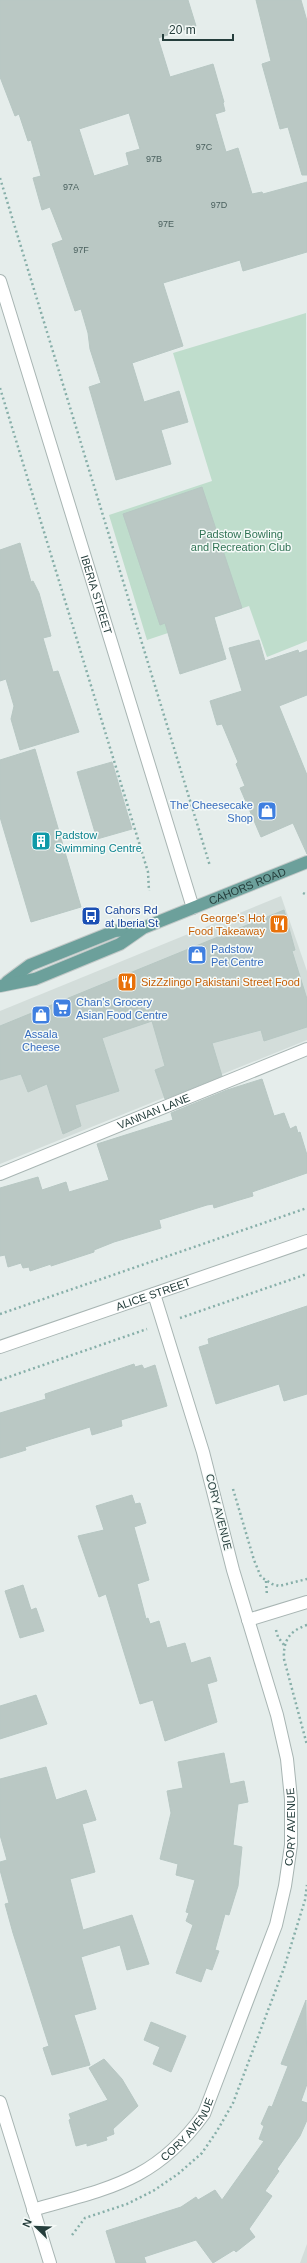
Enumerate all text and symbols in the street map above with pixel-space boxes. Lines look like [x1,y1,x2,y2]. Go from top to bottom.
scale bar [163,16,233,42]
text: 20 m [169,23,196,37]
house number: 97C [196,142,213,152]
house number: 97B [146,154,162,164]
house number: 97A [63,182,79,192]
house number: 97D [211,200,228,210]
house number: 97E [158,219,174,229]
house number: 97F [73,245,89,255]
park label: Padstow Bowling and Recreation Club [191,528,291,553]
street label: IBERIA STREET [79,554,114,636]
place label: The Cheesecake Shop [170,799,253,824]
shop icon: The Cheesecake Shop [256,800,278,822]
place label: Padstow Swimming Centre [55,829,142,854]
building icon: Padstow Swimming Centre [30,830,52,852]
street label: CAHORS ROAD [207,865,288,907]
place label: Cahors Rd at Iberia St [105,904,158,929]
bus stop icon: Cahors Rd at Iberia St [80,905,102,927]
place label: George's Hot Food Takeaway [188,912,265,937]
restaurant icon: George's Hot Food Takeaway [268,913,290,935]
place label: Padstow Pet Centre [211,943,264,968]
shop icon: Padstow Pet Centre [186,944,208,966]
restaurant icon: SizZzlingo Pakistani Street Food [116,971,138,993]
place label: SizZzlingo Pakistani Street Food [141,976,300,988]
place label: Chan's Grocery Asian Food Centre [76,996,168,1021]
supermarket icon: Chan's Grocery Asian Food Centre [51,997,73,1019]
shop icon: Assala Cheese [30,1004,52,1026]
place label: Assala Cheese [22,1028,60,1053]
street label: VANNAN LANE [116,1091,192,1131]
street label: ALICE STREET [114,1276,192,1313]
street label: CORY AVENUE [204,1473,234,1551]
street label: CORY AVENUE [282,1787,297,1867]
street label: CORY AVENUE [158,2096,216,2163]
north arrow [16,2207,56,2247]
text: N [20,2217,34,2229]

